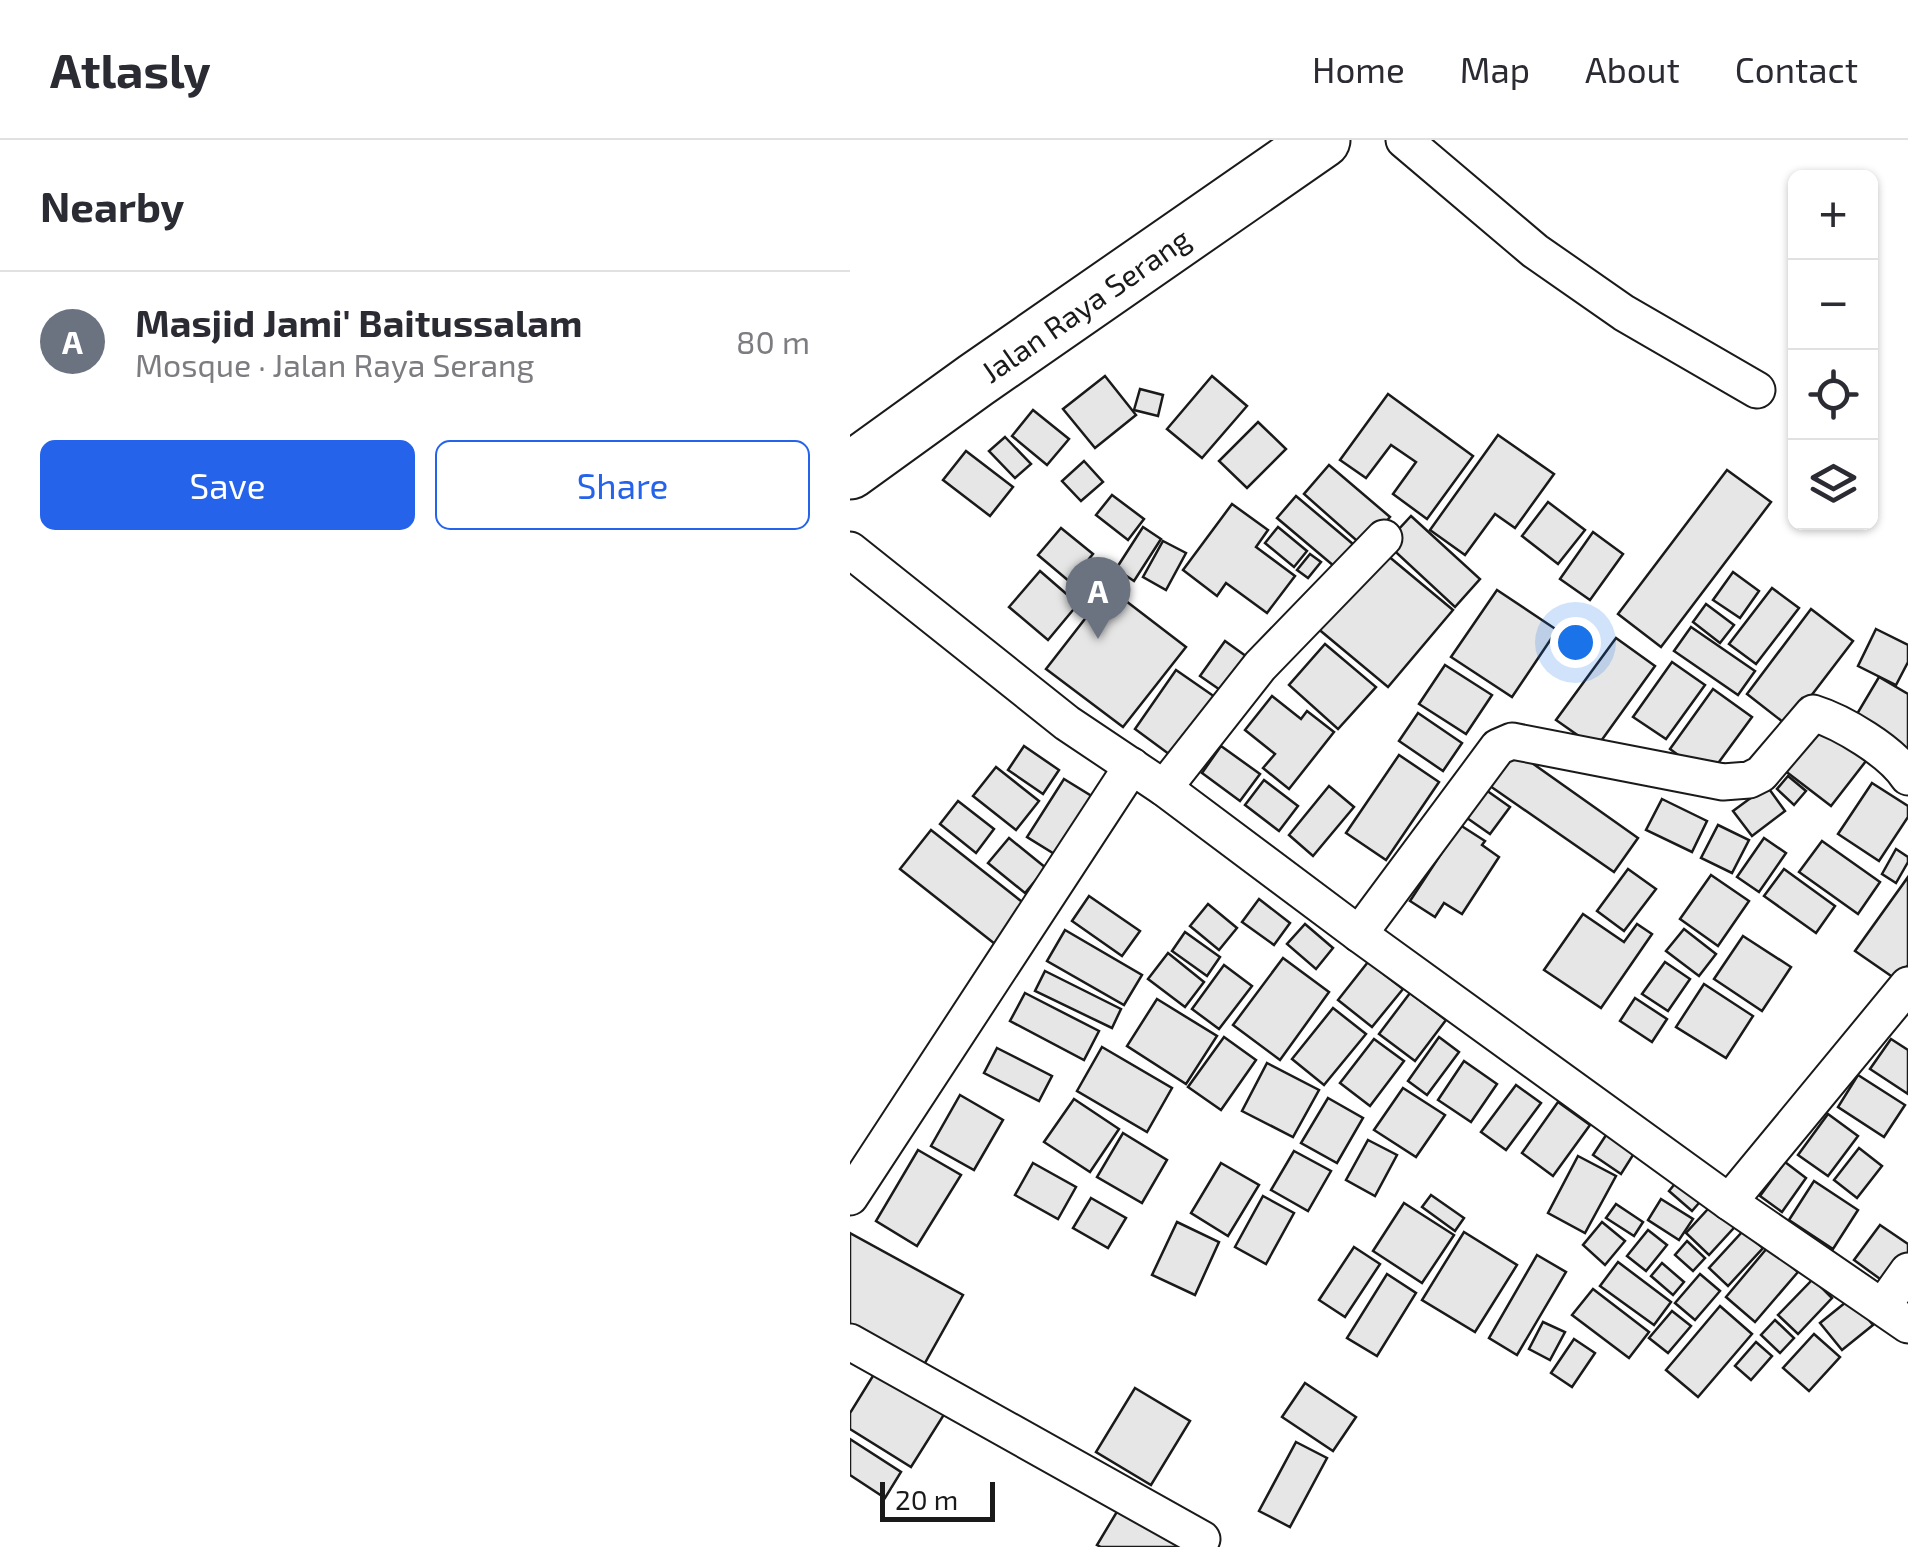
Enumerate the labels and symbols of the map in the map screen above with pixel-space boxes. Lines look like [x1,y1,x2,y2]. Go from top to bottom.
street label: Jalan Raya Serang [974,219,1196,389]
pin: A [1066,556,1130,639]
your location [1550,617,1601,668]
scale bar [880,1477,995,1522]

